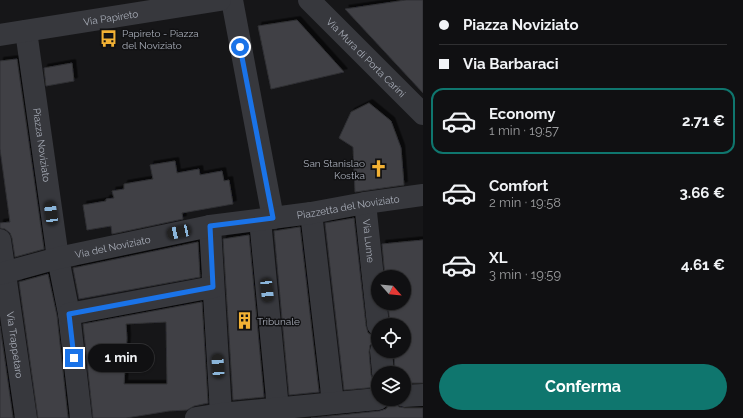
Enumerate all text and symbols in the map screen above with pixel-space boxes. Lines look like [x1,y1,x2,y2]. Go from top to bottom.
street label: Via Papireto [82,8,139,27]
street label: Via Mura di Porta Carini [324,15,408,99]
text: Piazza Noviziato [463,16,579,34]
place label: Papireto - Piazza del Noviziato [122,28,199,51]
bus stop icon: Papireto - Piazza del Noviziato [99,29,119,49]
route start [231,38,249,56]
text: Via Barbaraci [463,55,559,73]
icon: car [441,103,477,139]
text: Economy [489,105,556,123]
street label: Piazza Noviziato [31,107,53,183]
text: 2.71 € [682,112,725,130]
text: 1 min · 19:57 [489,123,559,138]
place label: San Stanislao Kostka [303,158,365,181]
church icon: San Stanislao Kostka [368,159,388,179]
icon: car [441,175,477,211]
text: Comfort [489,177,548,195]
text: 3.66 € [679,184,725,202]
street label: Piazzetta del Noviziato [296,193,400,220]
text: 2 min · 19:58 [489,195,561,210]
car [43,200,59,226]
street label: Via Lume [361,218,377,263]
car [166,224,192,240]
street label: Via del Noviziato [74,233,151,260]
icon: car [441,247,477,283]
text: XL [489,249,507,267]
text: 4.61 € [681,256,725,274]
text: 3 min · 19:59 [489,267,561,282]
north arrow [371,270,411,310]
map controls [371,270,411,406]
car [260,277,274,303]
street label: Via Trappetaro [5,311,26,379]
building icon: Tribunale [234,311,254,331]
place label: Tribunale [257,316,300,327]
button: locate [371,318,411,358]
callout: 1 min [88,344,154,372]
route end [65,349,83,367]
text: 1 min [105,350,137,365]
car [211,354,225,378]
button: Conferma [439,364,727,410]
button: layers [371,366,411,406]

